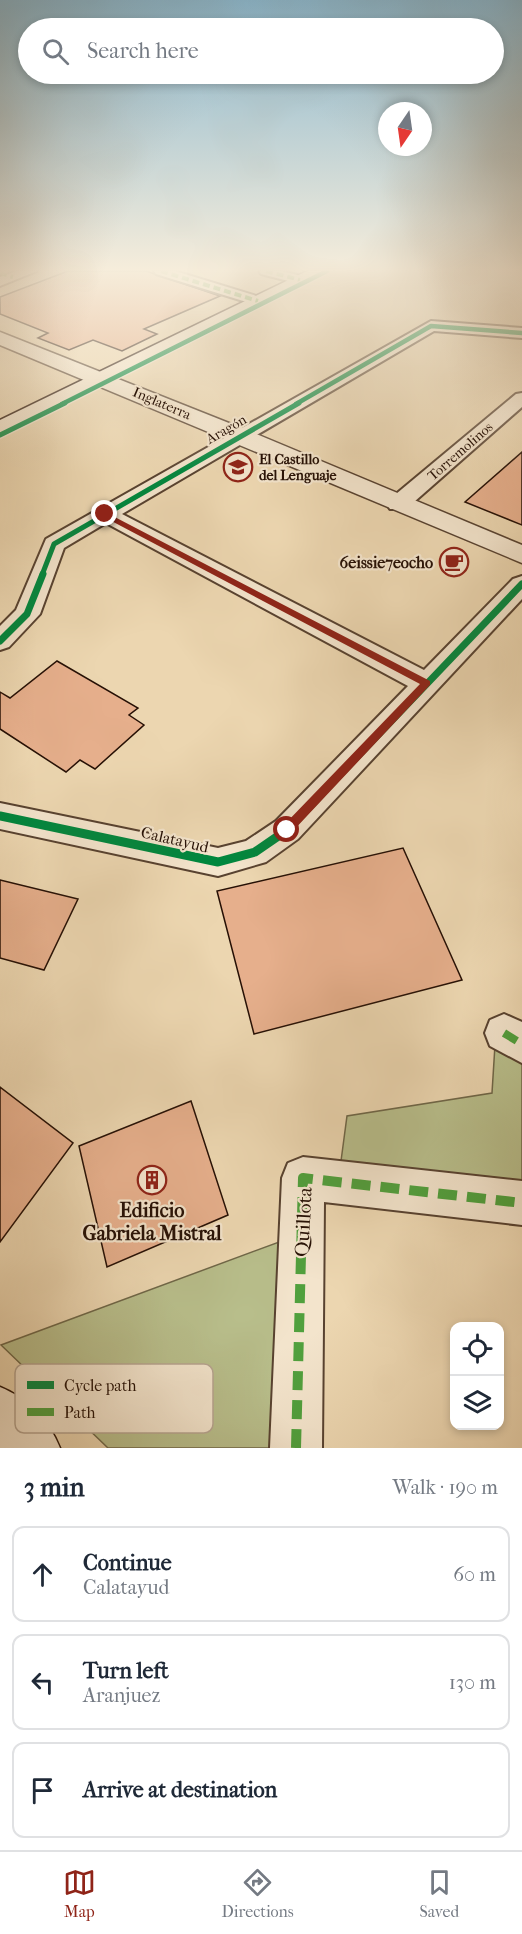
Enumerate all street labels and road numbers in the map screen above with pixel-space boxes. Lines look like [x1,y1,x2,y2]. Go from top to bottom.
street label: Inglaterra [130,384,194,424]
street label: Aragón [202,411,250,448]
street label: Torremolinos [424,418,496,484]
street label: Calatayud [139,822,211,857]
street label: Quillota [290,1186,317,1258]

